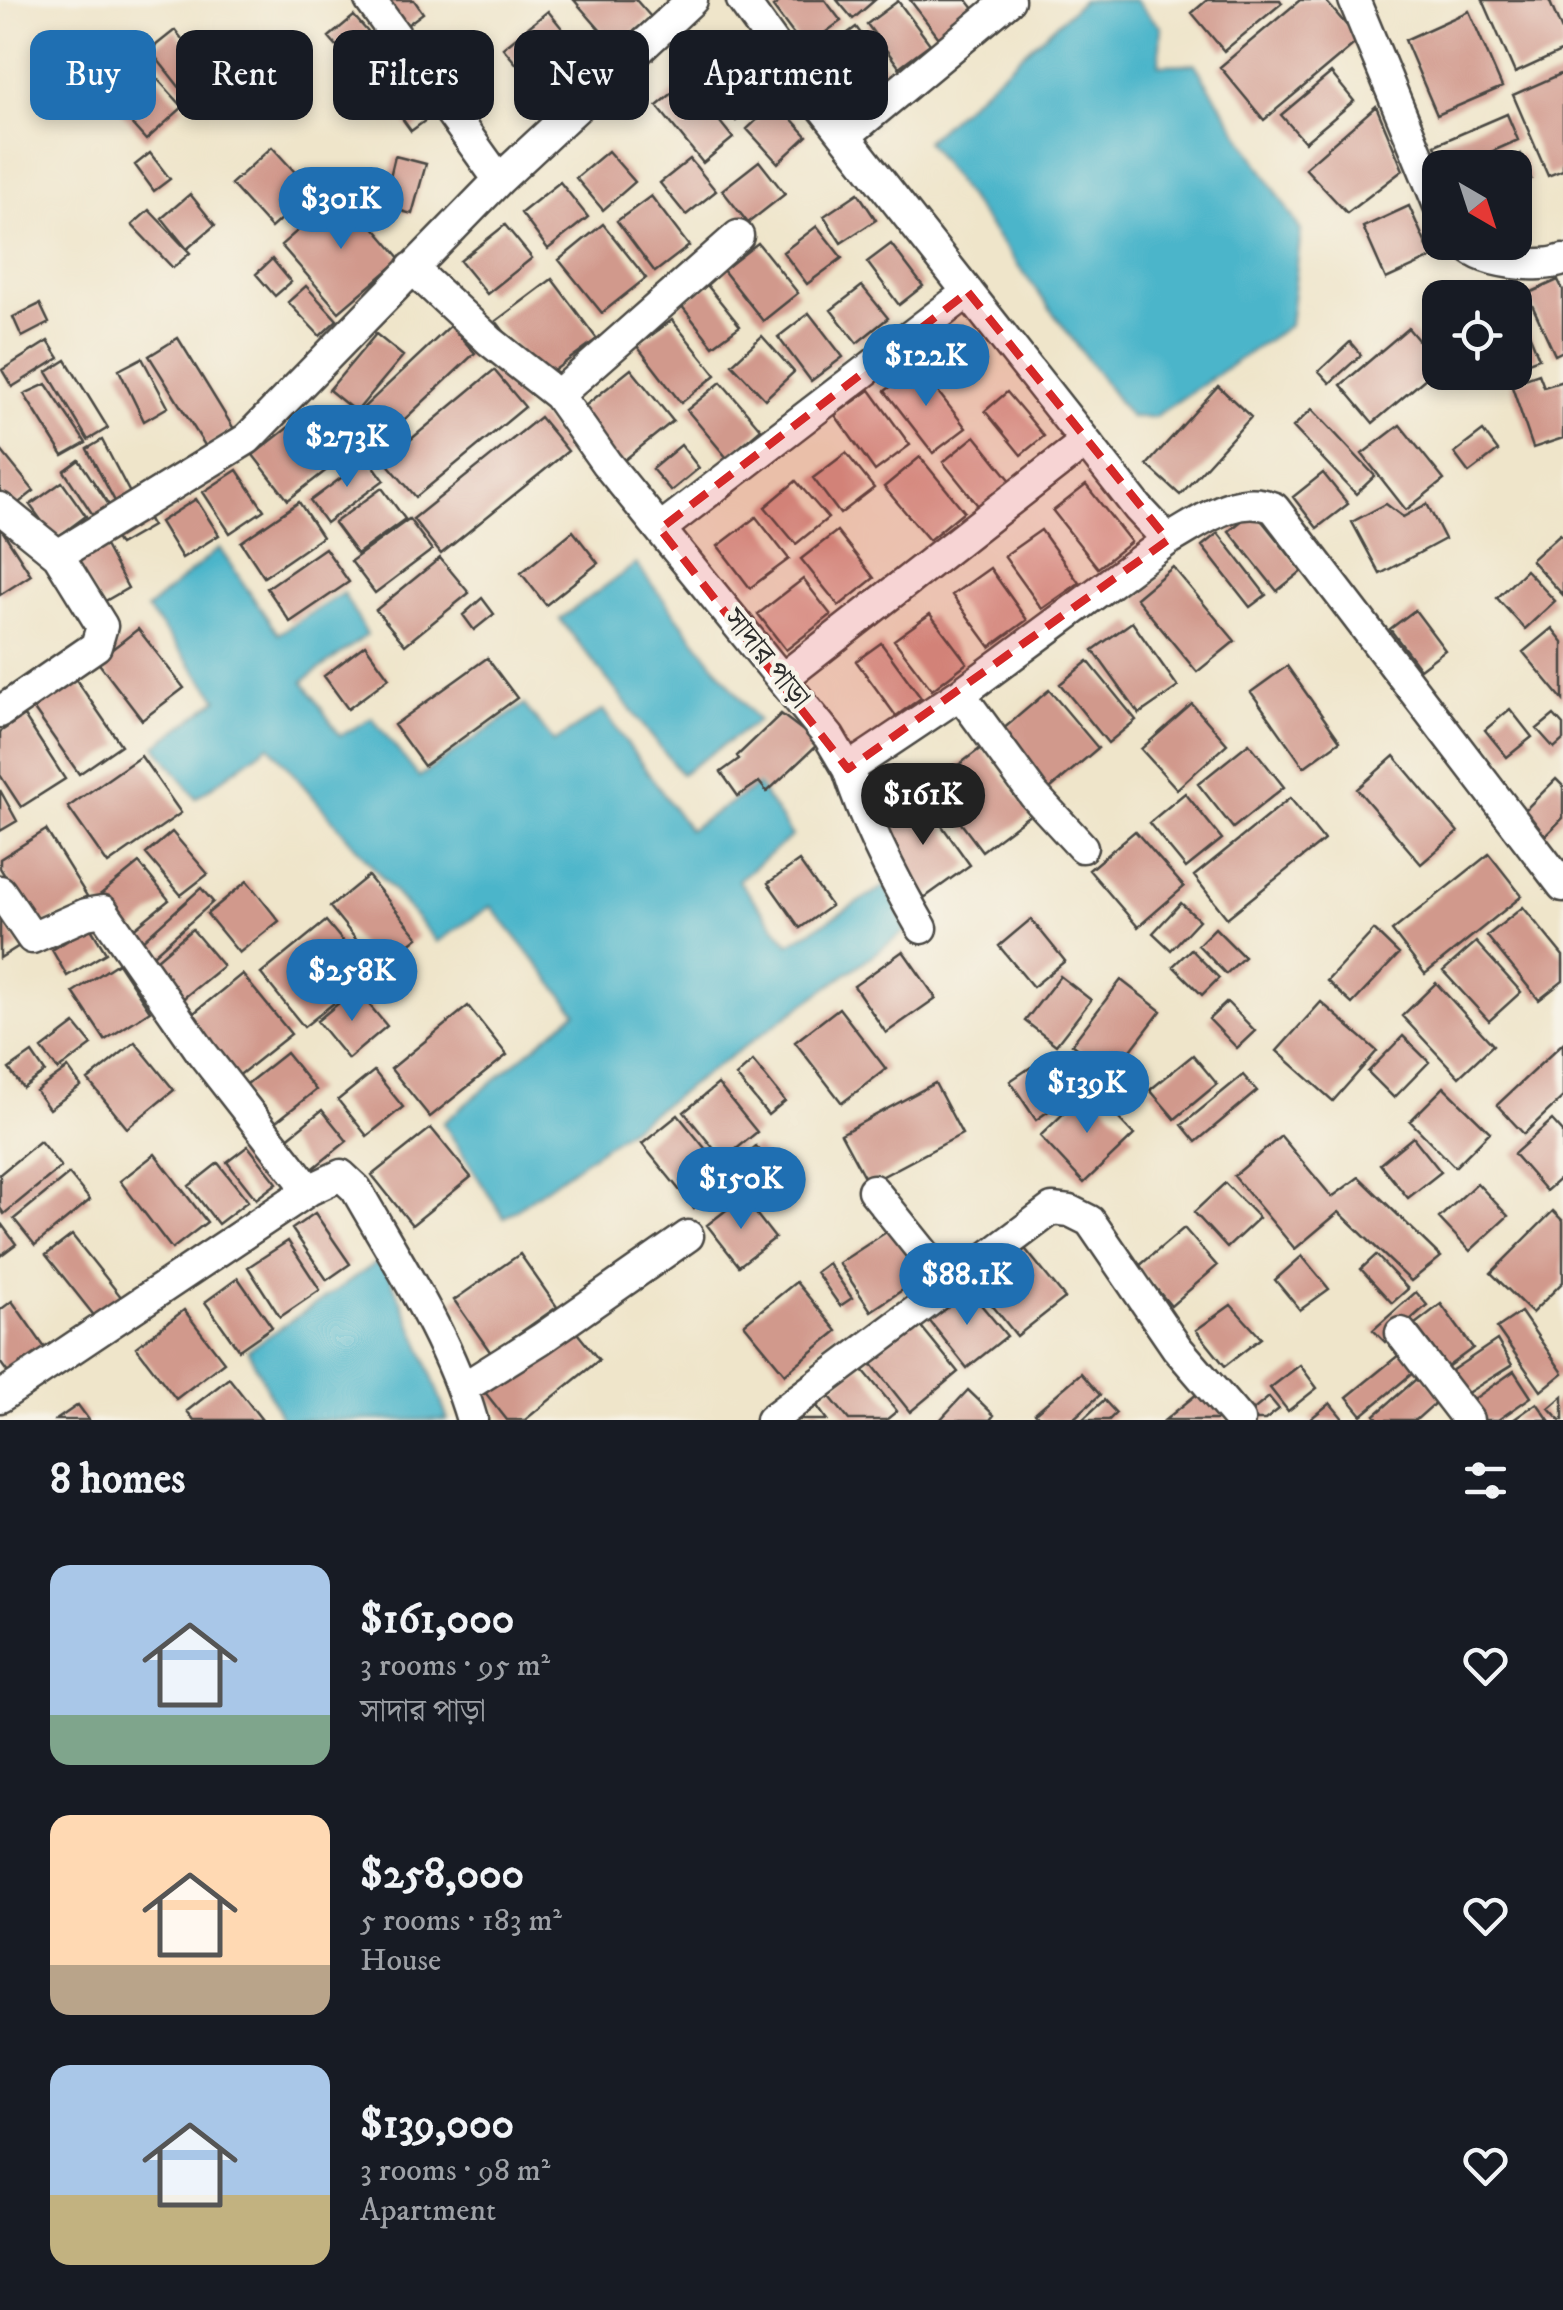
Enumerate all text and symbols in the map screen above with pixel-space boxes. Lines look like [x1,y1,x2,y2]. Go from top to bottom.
chip: Buy [30,30,156,120]
chip: Rent [176,30,313,120]
chip: Filters [333,30,494,120]
chip: New [514,30,649,120]
chip: Apartment [669,30,888,120]
north arrow [1422,150,1532,260]
map controls [1422,150,1532,390]
pin: $301K [271,167,411,252]
text: $301K [301,179,381,219]
button: locate [1422,280,1532,390]
pin: $122K [856,324,996,409]
text: $122K [884,336,968,376]
pin: $273K [277,405,417,490]
text: $273K [305,417,389,457]
street label: সাদার পাড়া [714,601,817,716]
pin: $161K [853,763,993,848]
text: $161K [883,775,963,815]
pin: $258K [282,939,422,1024]
text: $258K [308,951,396,991]
pin: $139K [1017,1051,1157,1136]
text: $139K [1047,1063,1127,1103]
pin: $150K [671,1147,811,1232]
text: $150K [699,1159,783,1199]
pin: $88.1K [886,1243,1048,1328]
text: $88.1K [921,1255,1013,1295]
icon: filters [1458,1453,1513,1508]
text: 8 homes [50,1454,185,1506]
text: $161,000 [360,1594,514,1646]
icon: home [130,1605,250,1725]
icon: heart [1458,1638,1513,1693]
text: 3 rooms · 95 m² [360,1646,550,1686]
text: সাদার পাড়া [360,1692,486,1732]
text: $258,000 [360,1849,524,1901]
icon: home [130,1855,250,1975]
icon: heart [1458,1888,1513,1943]
text: 5 rooms · 183 m² [360,1901,562,1941]
text: House [360,1941,441,1981]
text: $139,000 [360,2099,514,2151]
icon: home [130,2105,250,2225]
icon: heart [1458,2138,1513,2193]
text: 3 rooms · 98 m² [360,2151,550,2191]
text: Apartment [360,2191,496,2231]

